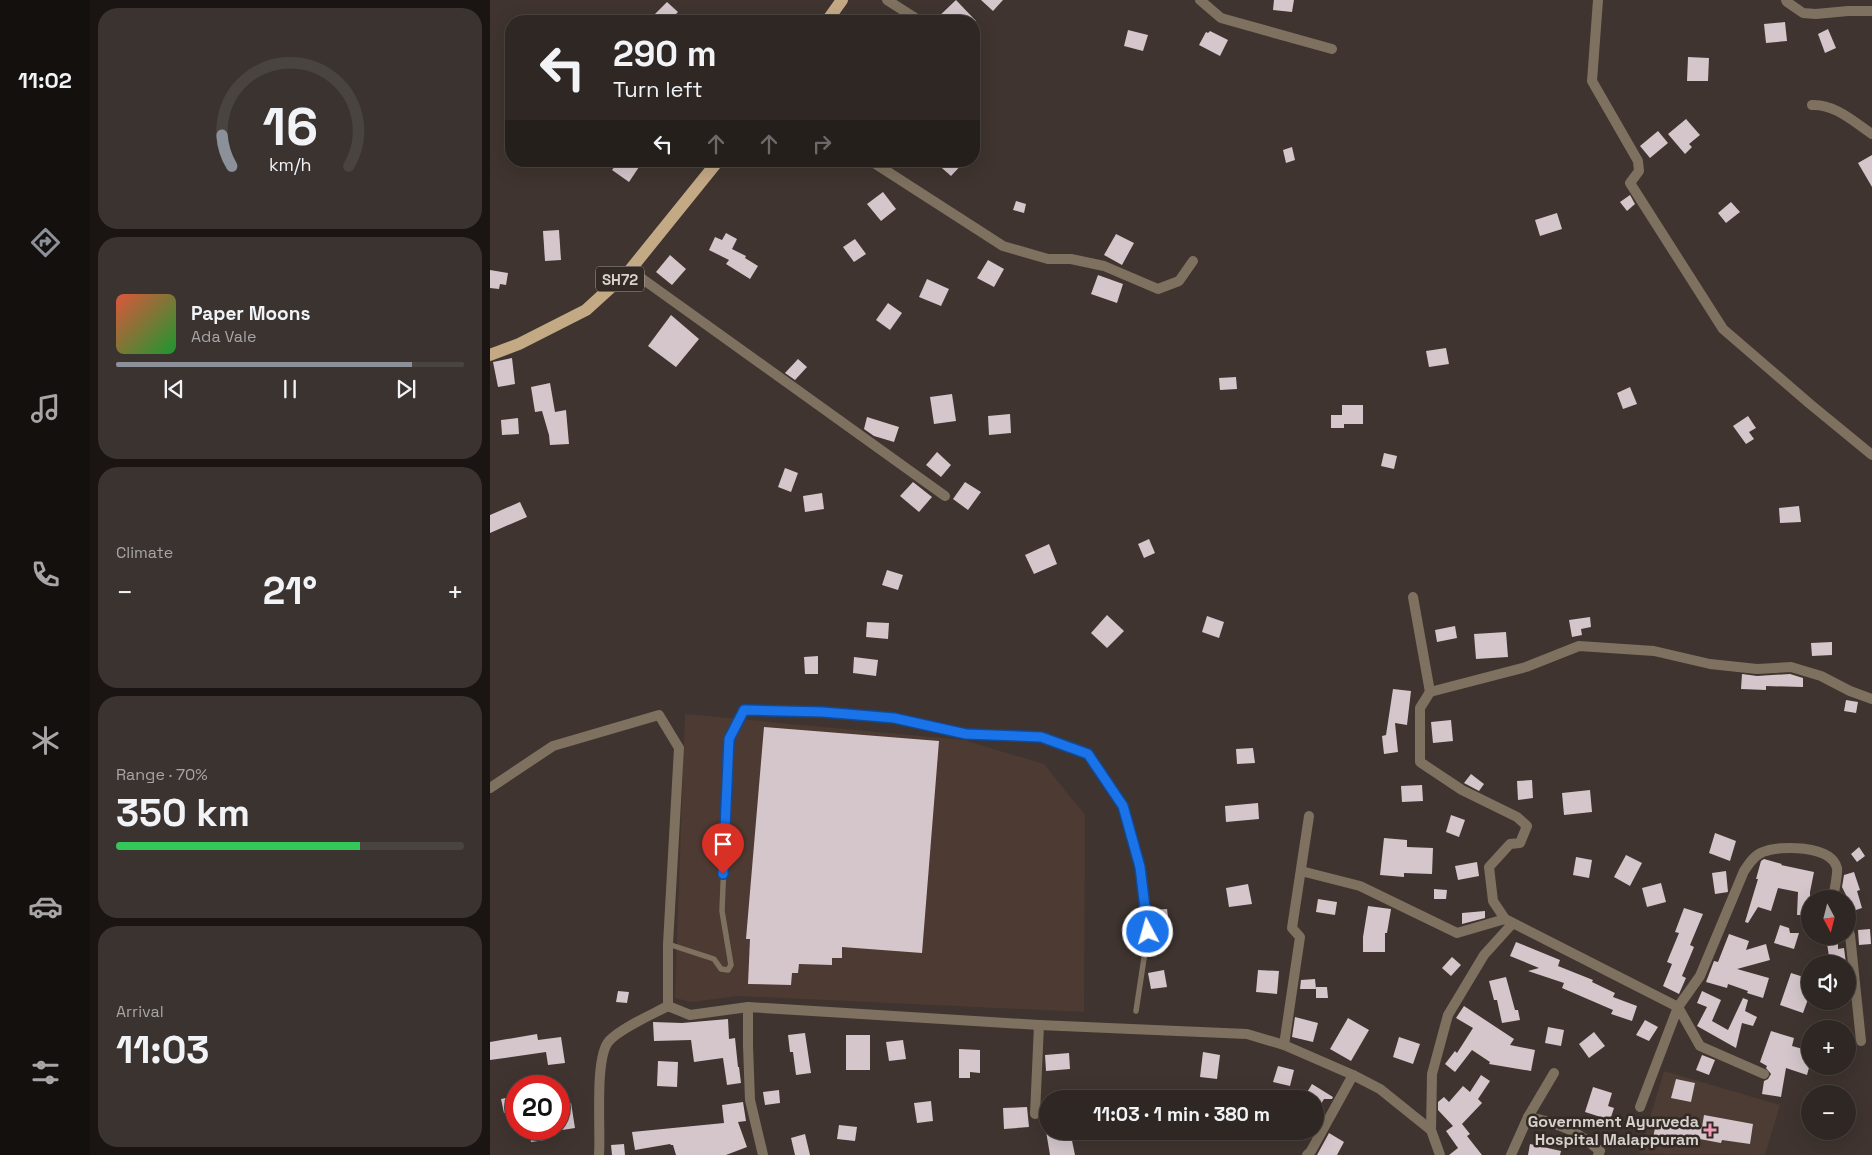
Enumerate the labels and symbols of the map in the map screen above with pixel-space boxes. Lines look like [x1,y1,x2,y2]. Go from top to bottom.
road number: SH72 [596,266,644,292]
pin [702,823,744,874]
north arrow [1801,890,1856,945]
position arrow [1121,905,1173,957]
speed limit sign: 20 [505,1075,570,1140]
place label: Government Ayurveda Hospital Malappuram [1528,1111,1699,1150]
marker: Government Ayurveda Hospital Malappuram [1703,1123,1717,1137]

